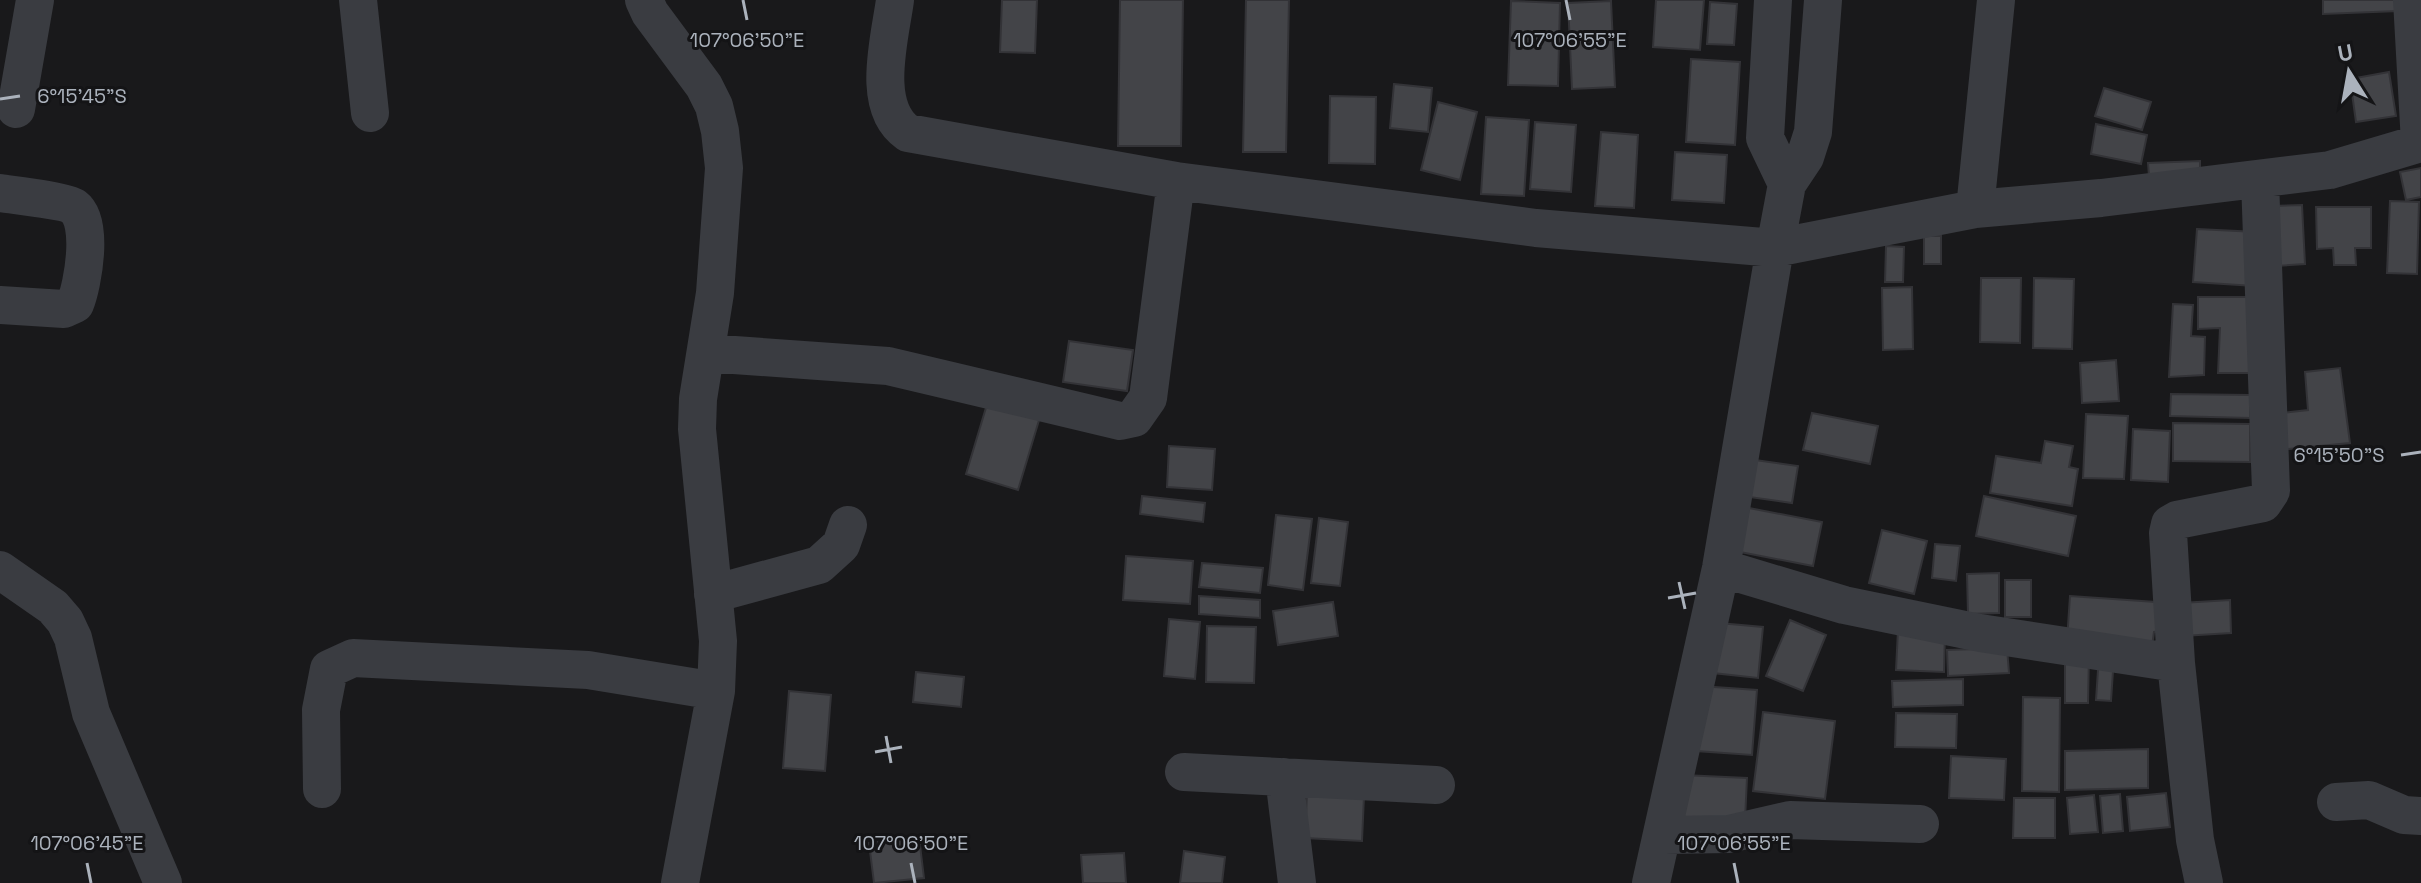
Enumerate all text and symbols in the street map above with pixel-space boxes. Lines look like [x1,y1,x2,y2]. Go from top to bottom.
text: 107°06'50"E [690,27,804,53]
text: 107°06'55"E [1513,27,1627,53]
north arrow [2309,32,2389,112]
text: U [2335,37,2355,68]
text: 6°15'45"S [37,83,127,109]
text: 6°15'50"S [2294,442,2384,468]
text: 107°06'45"E [30,830,144,856]
text: 107°06'50"E [854,830,968,856]
text: 107°06'55"E [1677,830,1791,856]

